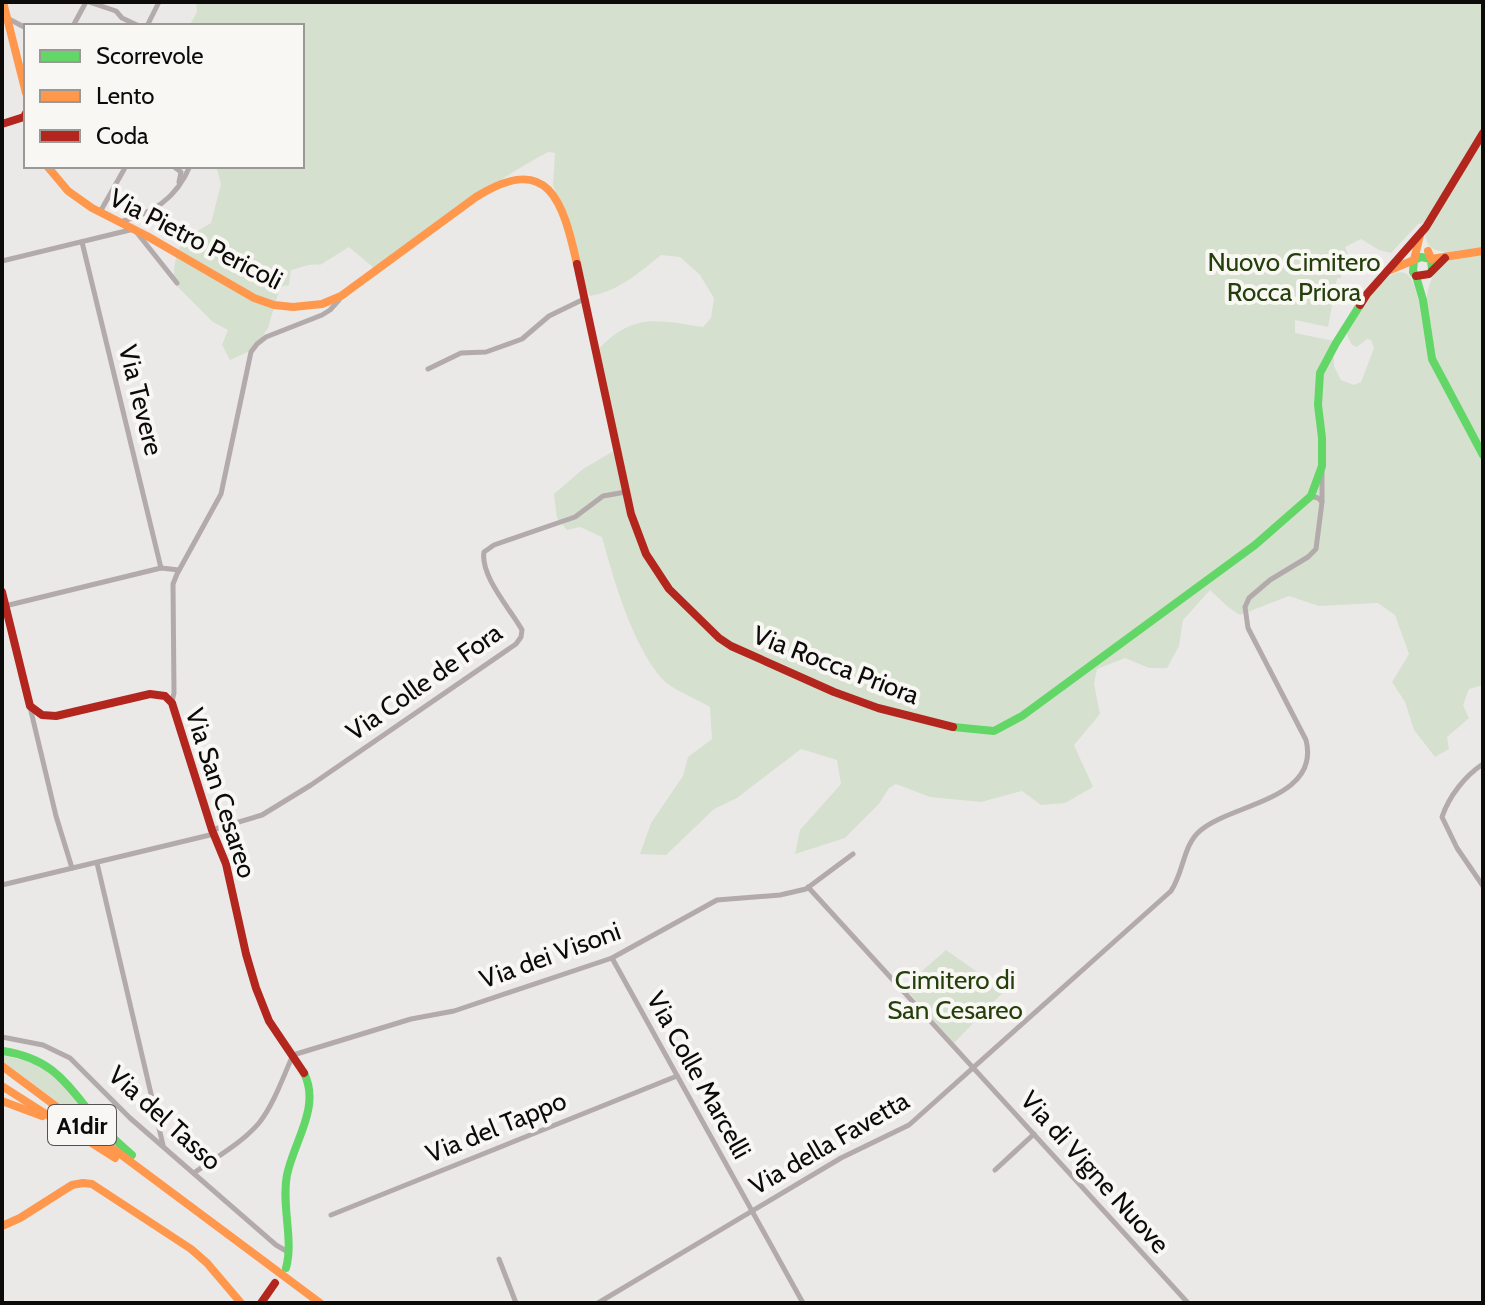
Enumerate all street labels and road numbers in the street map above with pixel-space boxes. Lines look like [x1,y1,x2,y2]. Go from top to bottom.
street label: Via Pietro Pericoli [104,182,288,296]
street label: Via Tevere [112,341,170,459]
street label: Via Colle de Fora [340,616,509,748]
street label: Via Rocca Priora [748,619,924,712]
street label: Via San Cesareo [178,704,264,882]
street label: Via dei Visoni [475,915,625,995]
street label: Via Colle Marcelli [640,986,758,1164]
street label: Via del Tasso [102,1059,228,1177]
street label: Via del Tappo [421,1084,571,1170]
street label: Via della Favetta [743,1084,915,1202]
street label: Via di Vigne Nuove [1014,1084,1176,1260]
road number: A1dir [48,1105,116,1145]

